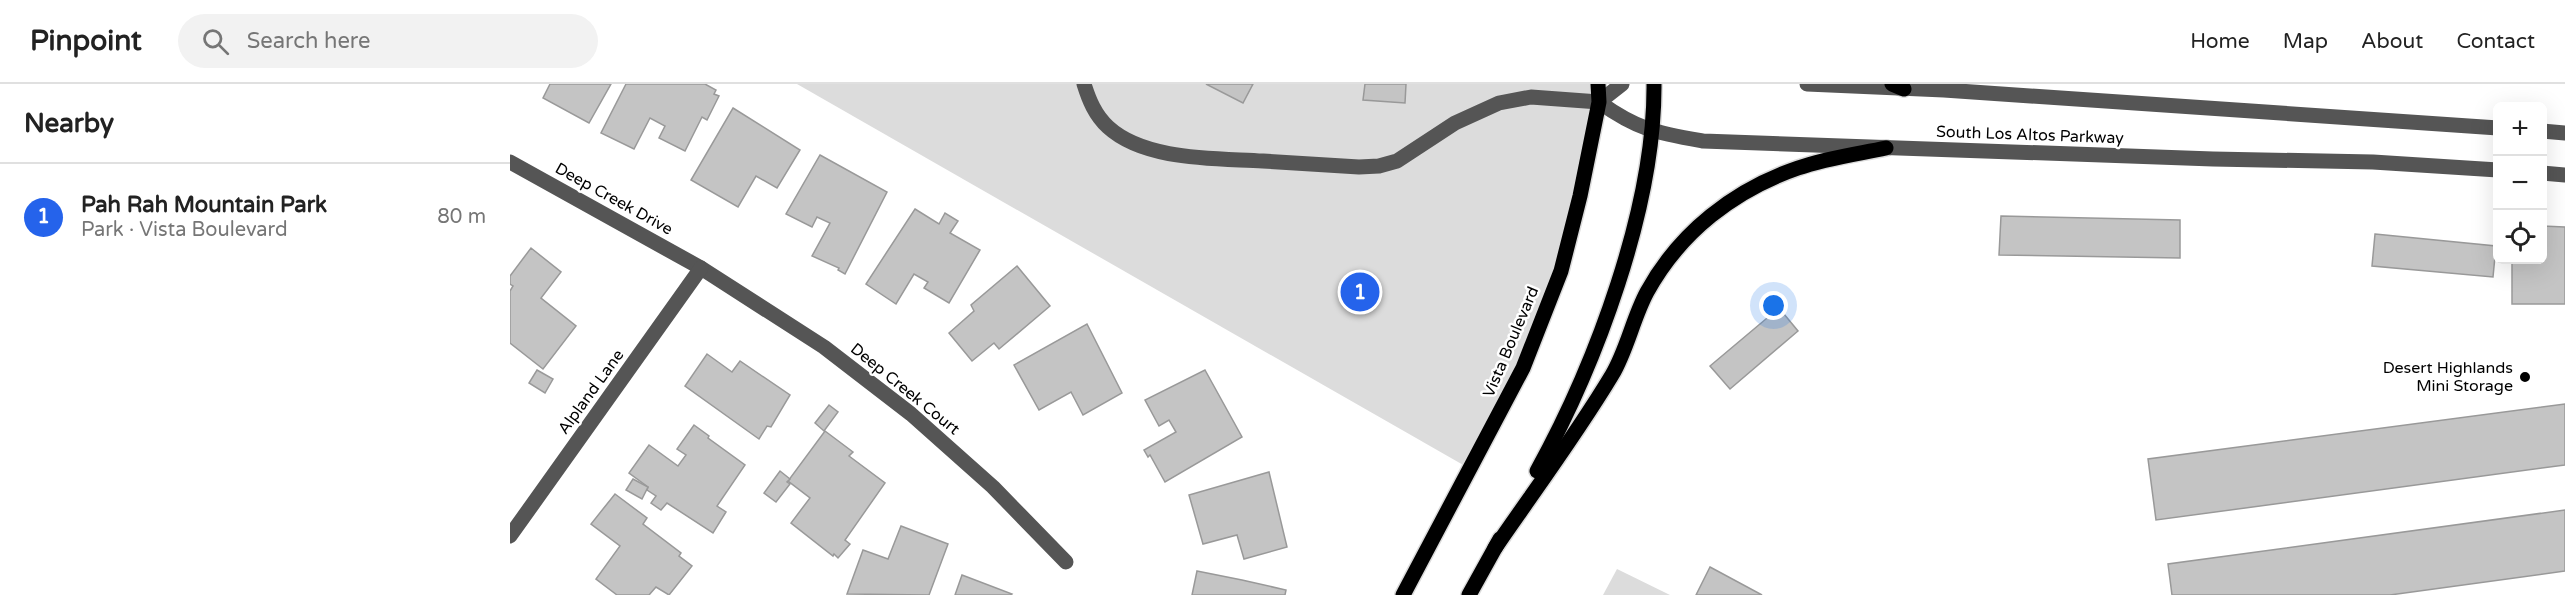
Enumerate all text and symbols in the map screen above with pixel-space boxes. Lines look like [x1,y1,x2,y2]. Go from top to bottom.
search box [178,14,598,68]
text: Pinpoint [30,24,142,58]
icon: search [199,25,232,58]
text: Search here [247,28,370,54]
text: Home [2190,29,2250,54]
text: Map [2283,29,2328,54]
text: About [2361,29,2423,54]
text: Contact [2456,29,2535,54]
map controls [2493,102,2547,264]
button: + [2493,102,2547,156]
text: Nearby [24,108,114,139]
street label: South Los Altos Parkway [1936,122,2125,148]
button: − [2493,156,2547,210]
street label: Deep Creek Drive [552,158,676,240]
text: Pah Rah Mountain Park [81,192,327,218]
text: 1 [37,205,50,229]
text: 80 m [437,205,486,229]
button: locate [2493,210,2547,264]
text: Park · Vista Boulevard [81,218,288,242]
pin: 1 [1340,270,1380,314]
street label: Vista Boulevard [1479,284,1543,400]
your location [1759,291,1788,320]
street label: Deep Creek Court [846,339,964,439]
street label: Alpland Lane [554,346,628,438]
place label: Desert Highlands Mini Storage [2383,358,2513,396]
marker: Desert Highlands Mini Storage [2518,370,2532,384]

